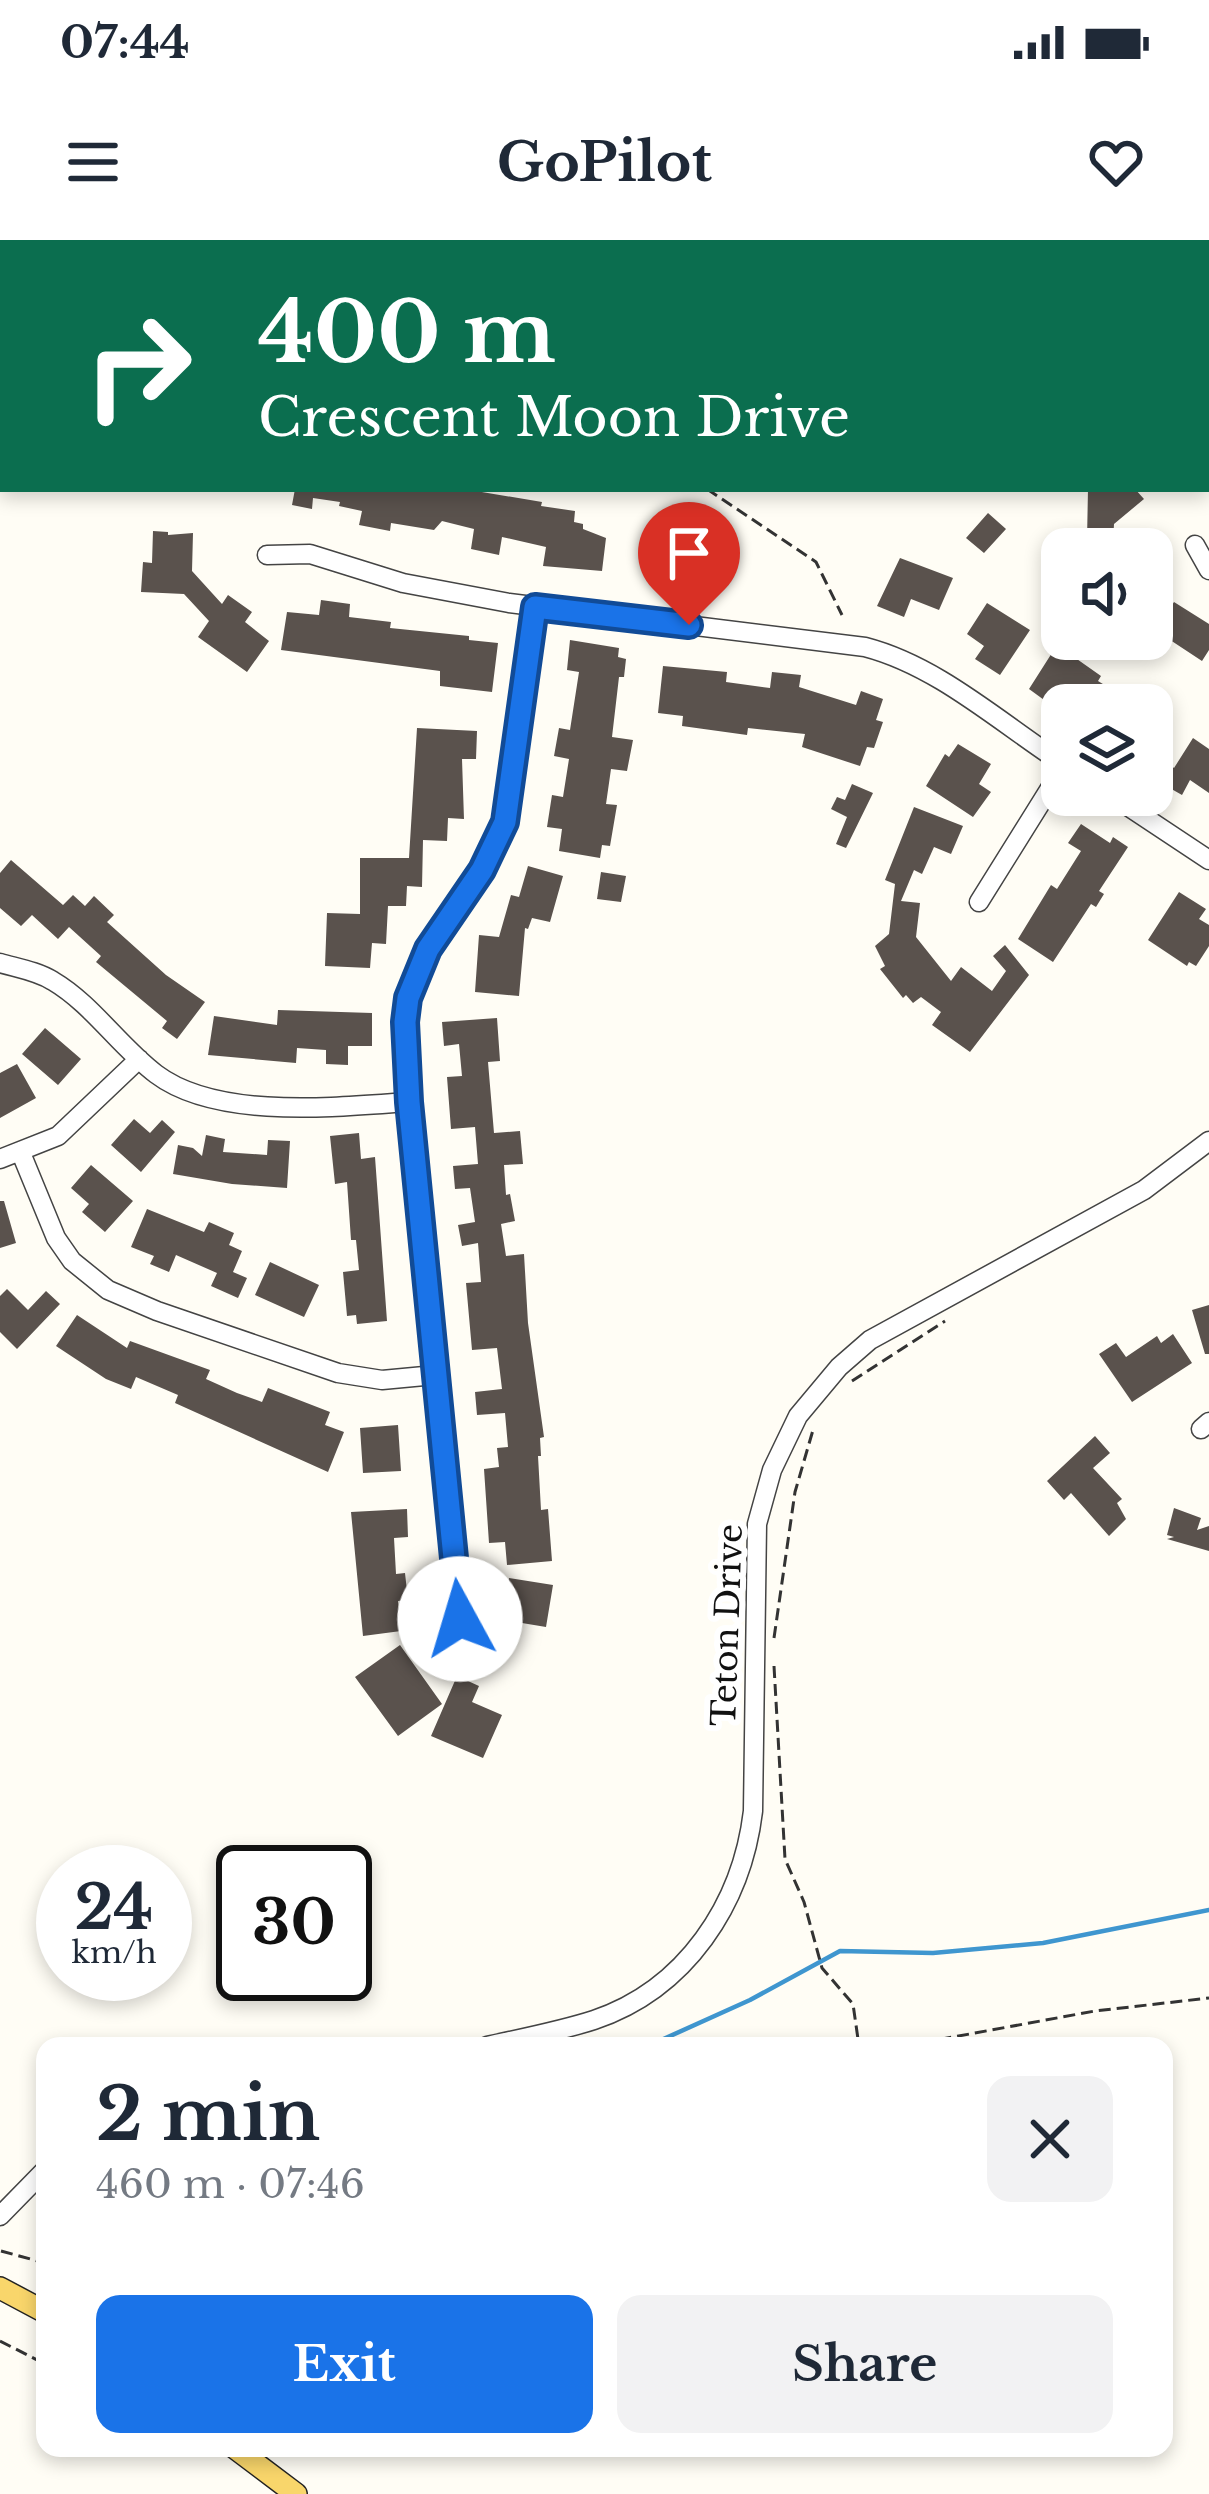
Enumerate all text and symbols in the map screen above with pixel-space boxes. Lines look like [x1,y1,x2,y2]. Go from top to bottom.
text: 07:44 [60,14,190,70]
icon: menu [60,129,126,195]
text: GoPilot [497,129,712,196]
icon: heart [1083,129,1149,195]
text: 400 m [258,281,556,385]
icon: right [60,288,216,444]
text: Crescent Moon Drive [258,384,850,451]
pin [638,502,740,625]
icon: arrive [656,520,722,586]
map controls [1041,528,1173,816]
button: sound [1041,528,1173,660]
button: layers [1041,684,1173,816]
street label: Teton Drive [703,1523,751,1727]
position arrow [397,1556,523,1682]
speed limit sign: 30 [216,1845,372,2001]
text: 24 [75,1871,153,1945]
text: km/h [71,1934,157,1971]
text: 2 min [96,2070,320,2159]
button: close [987,2076,1113,2202]
text: 460 m · 07:46 [96,2160,365,2209]
button: Exit [96,2295,593,2433]
button: Share [617,2295,1113,2433]

